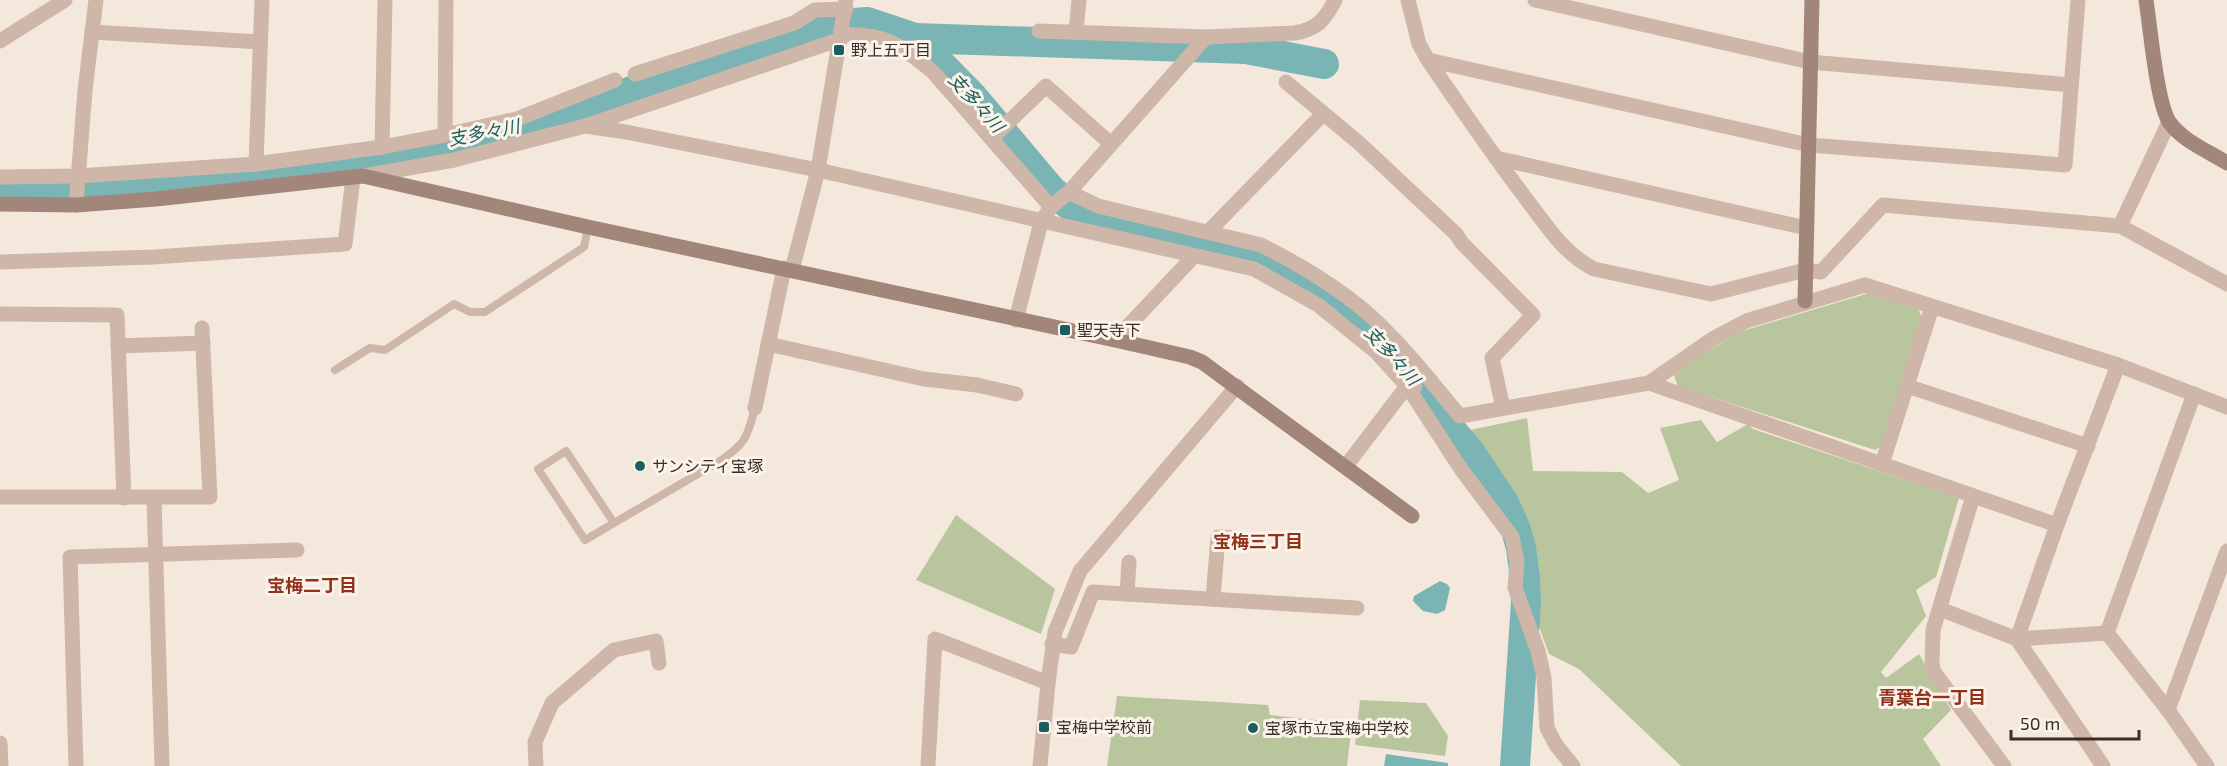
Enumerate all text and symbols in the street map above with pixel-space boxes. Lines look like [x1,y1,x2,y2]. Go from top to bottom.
place label: 野上五丁目 [851,40,931,59]
marker: 野上五丁目 [832,43,846,57]
water label: 支多々川 [944,68,1010,138]
water label: 支多々川 [446,114,523,150]
place label: 聖天寺下 [1077,320,1141,339]
water label: 支多々川 [1360,321,1426,391]
marker: 聖天寺下 [1058,323,1072,337]
place label: サンシティ宝塚 [652,456,763,475]
marker: サンシティ宝塚 [633,459,647,473]
district label: 宝梅三丁目 [1213,530,1303,552]
district label: 宝梅二丁目 [267,574,357,596]
district label: 青葉台一丁目 [1878,686,1986,708]
scale bar [2011,703,2138,741]
text: 50 m [2020,712,2060,734]
place label: 宝梅中学校前 [1056,717,1152,736]
place label: 宝塚市立宝梅中学校 [1265,718,1409,737]
marker: 宝梅中学校前 [1037,720,1051,734]
marker: 宝塚市立宝梅中学校 [1246,721,1260,735]

